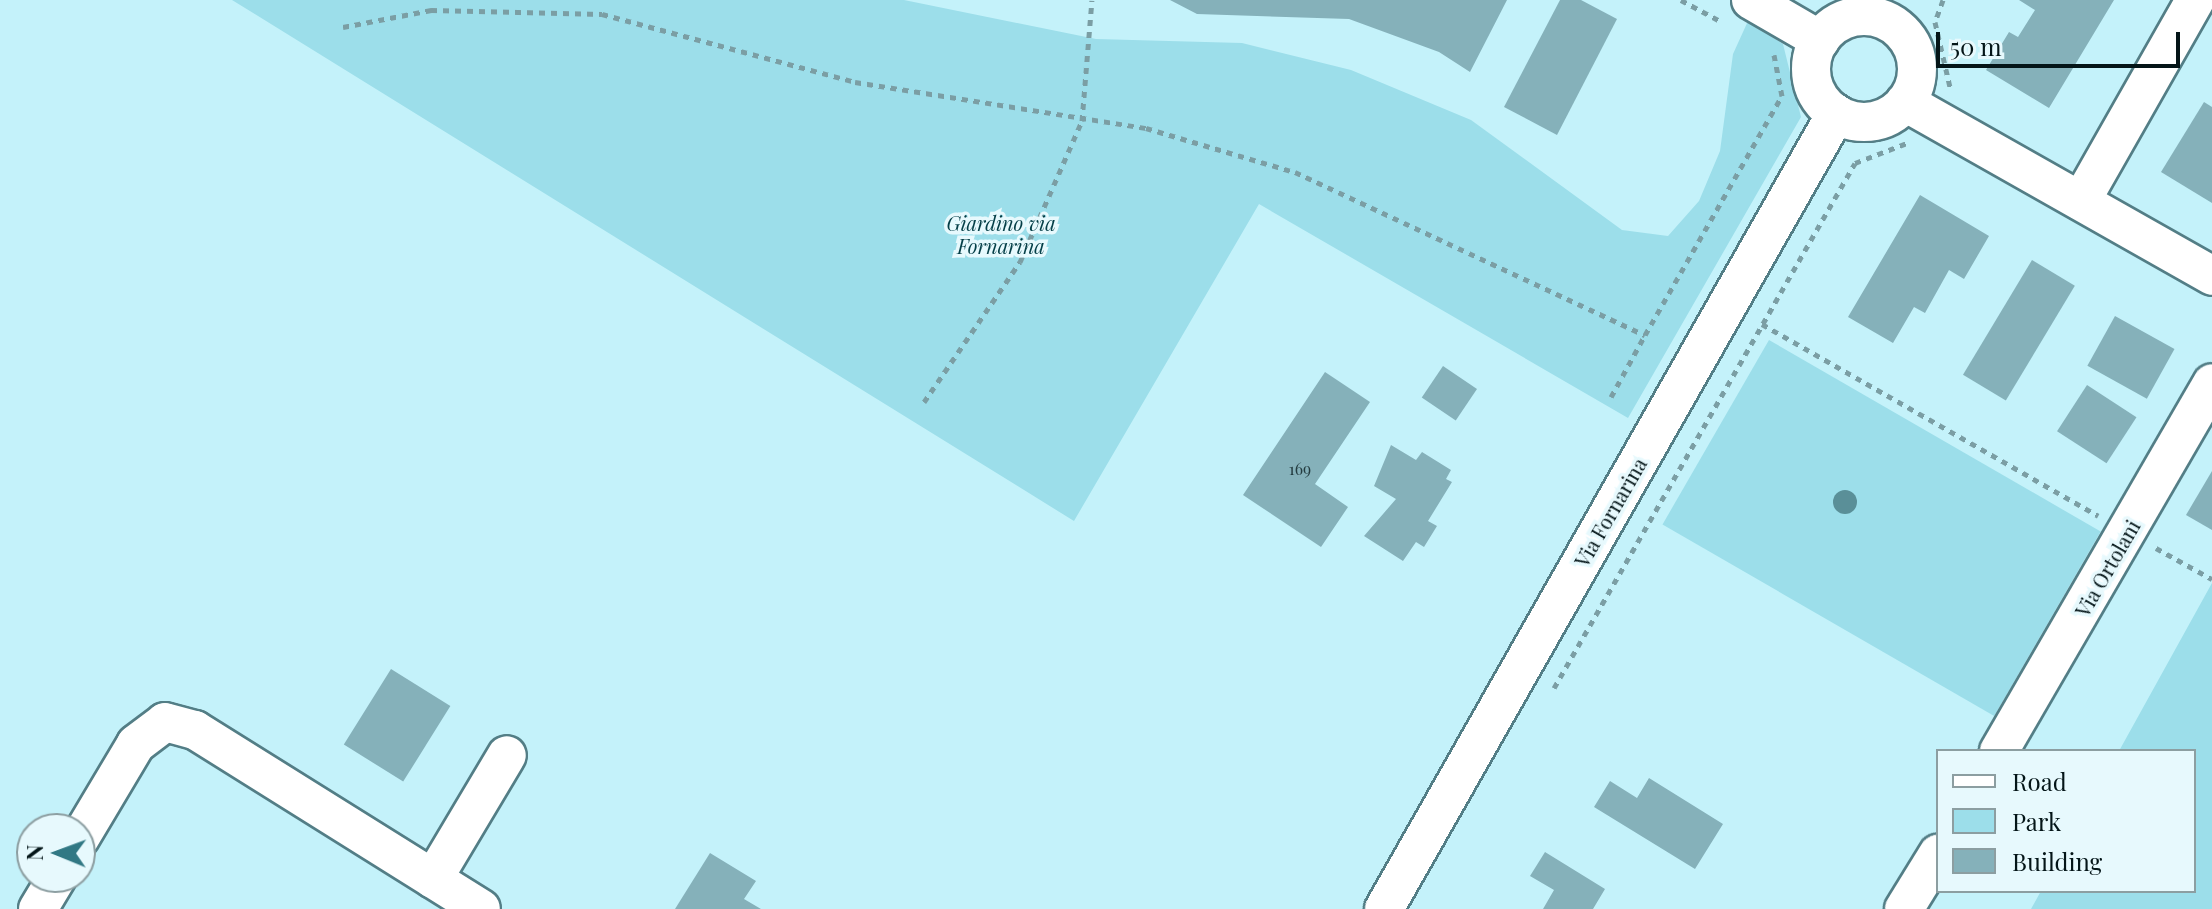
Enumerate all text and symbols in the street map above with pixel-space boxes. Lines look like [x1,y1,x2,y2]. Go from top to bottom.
scale bar [1940,16,2184,66]
text: 50 m [1950,30,2002,62]
park label: Giardino via Fornarina [946,210,1056,257]
street label: Via Fornarina [1569,453,1651,571]
house number: 169 [1289,459,1311,479]
street label: Via Ortolani [2070,515,2144,621]
legend [1936,749,2196,893]
text: Road [2012,765,2067,797]
text: Park [2012,805,2061,837]
north arrow [16,813,96,893]
text: N [19,844,49,861]
text: Building [2012,845,2102,877]

